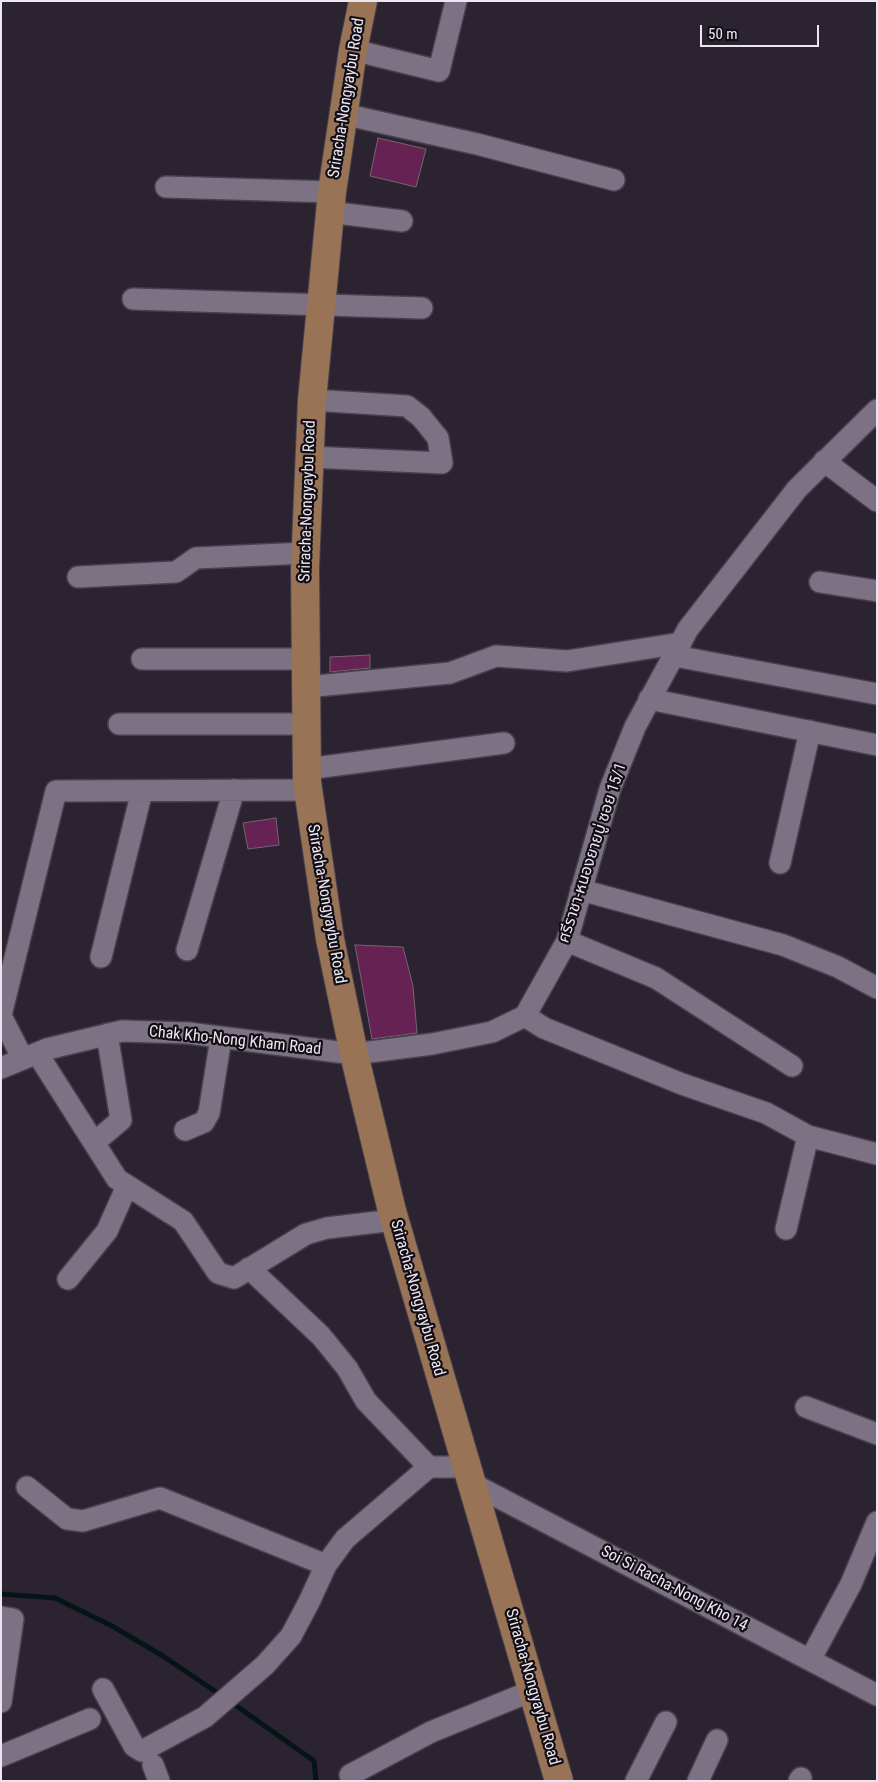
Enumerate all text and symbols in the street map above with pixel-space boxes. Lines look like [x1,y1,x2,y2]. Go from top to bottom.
scale bar [703,15,822,47]
street label: Sriracha-Nongyaybu Road [325,17,369,179]
text: 50 m [708,25,738,43]
street label: Sriracha-Nongyaybu Road [296,420,320,582]
street label: ศรีราชา-หนองยายบู่ ซอย 15/1 [555,761,631,945]
street label: Sriracha-Nongyaybu Road [303,823,349,985]
street label: Chak Kho-Nong Kham Road [148,1022,322,1060]
street label: Sriracha-Nongyaybu Road [386,1218,448,1378]
street label: Soi Si Racha-Nong Kho 14 [597,1542,751,1636]
street label: Sriracha-Nongyaybu Road [501,1607,563,1767]

